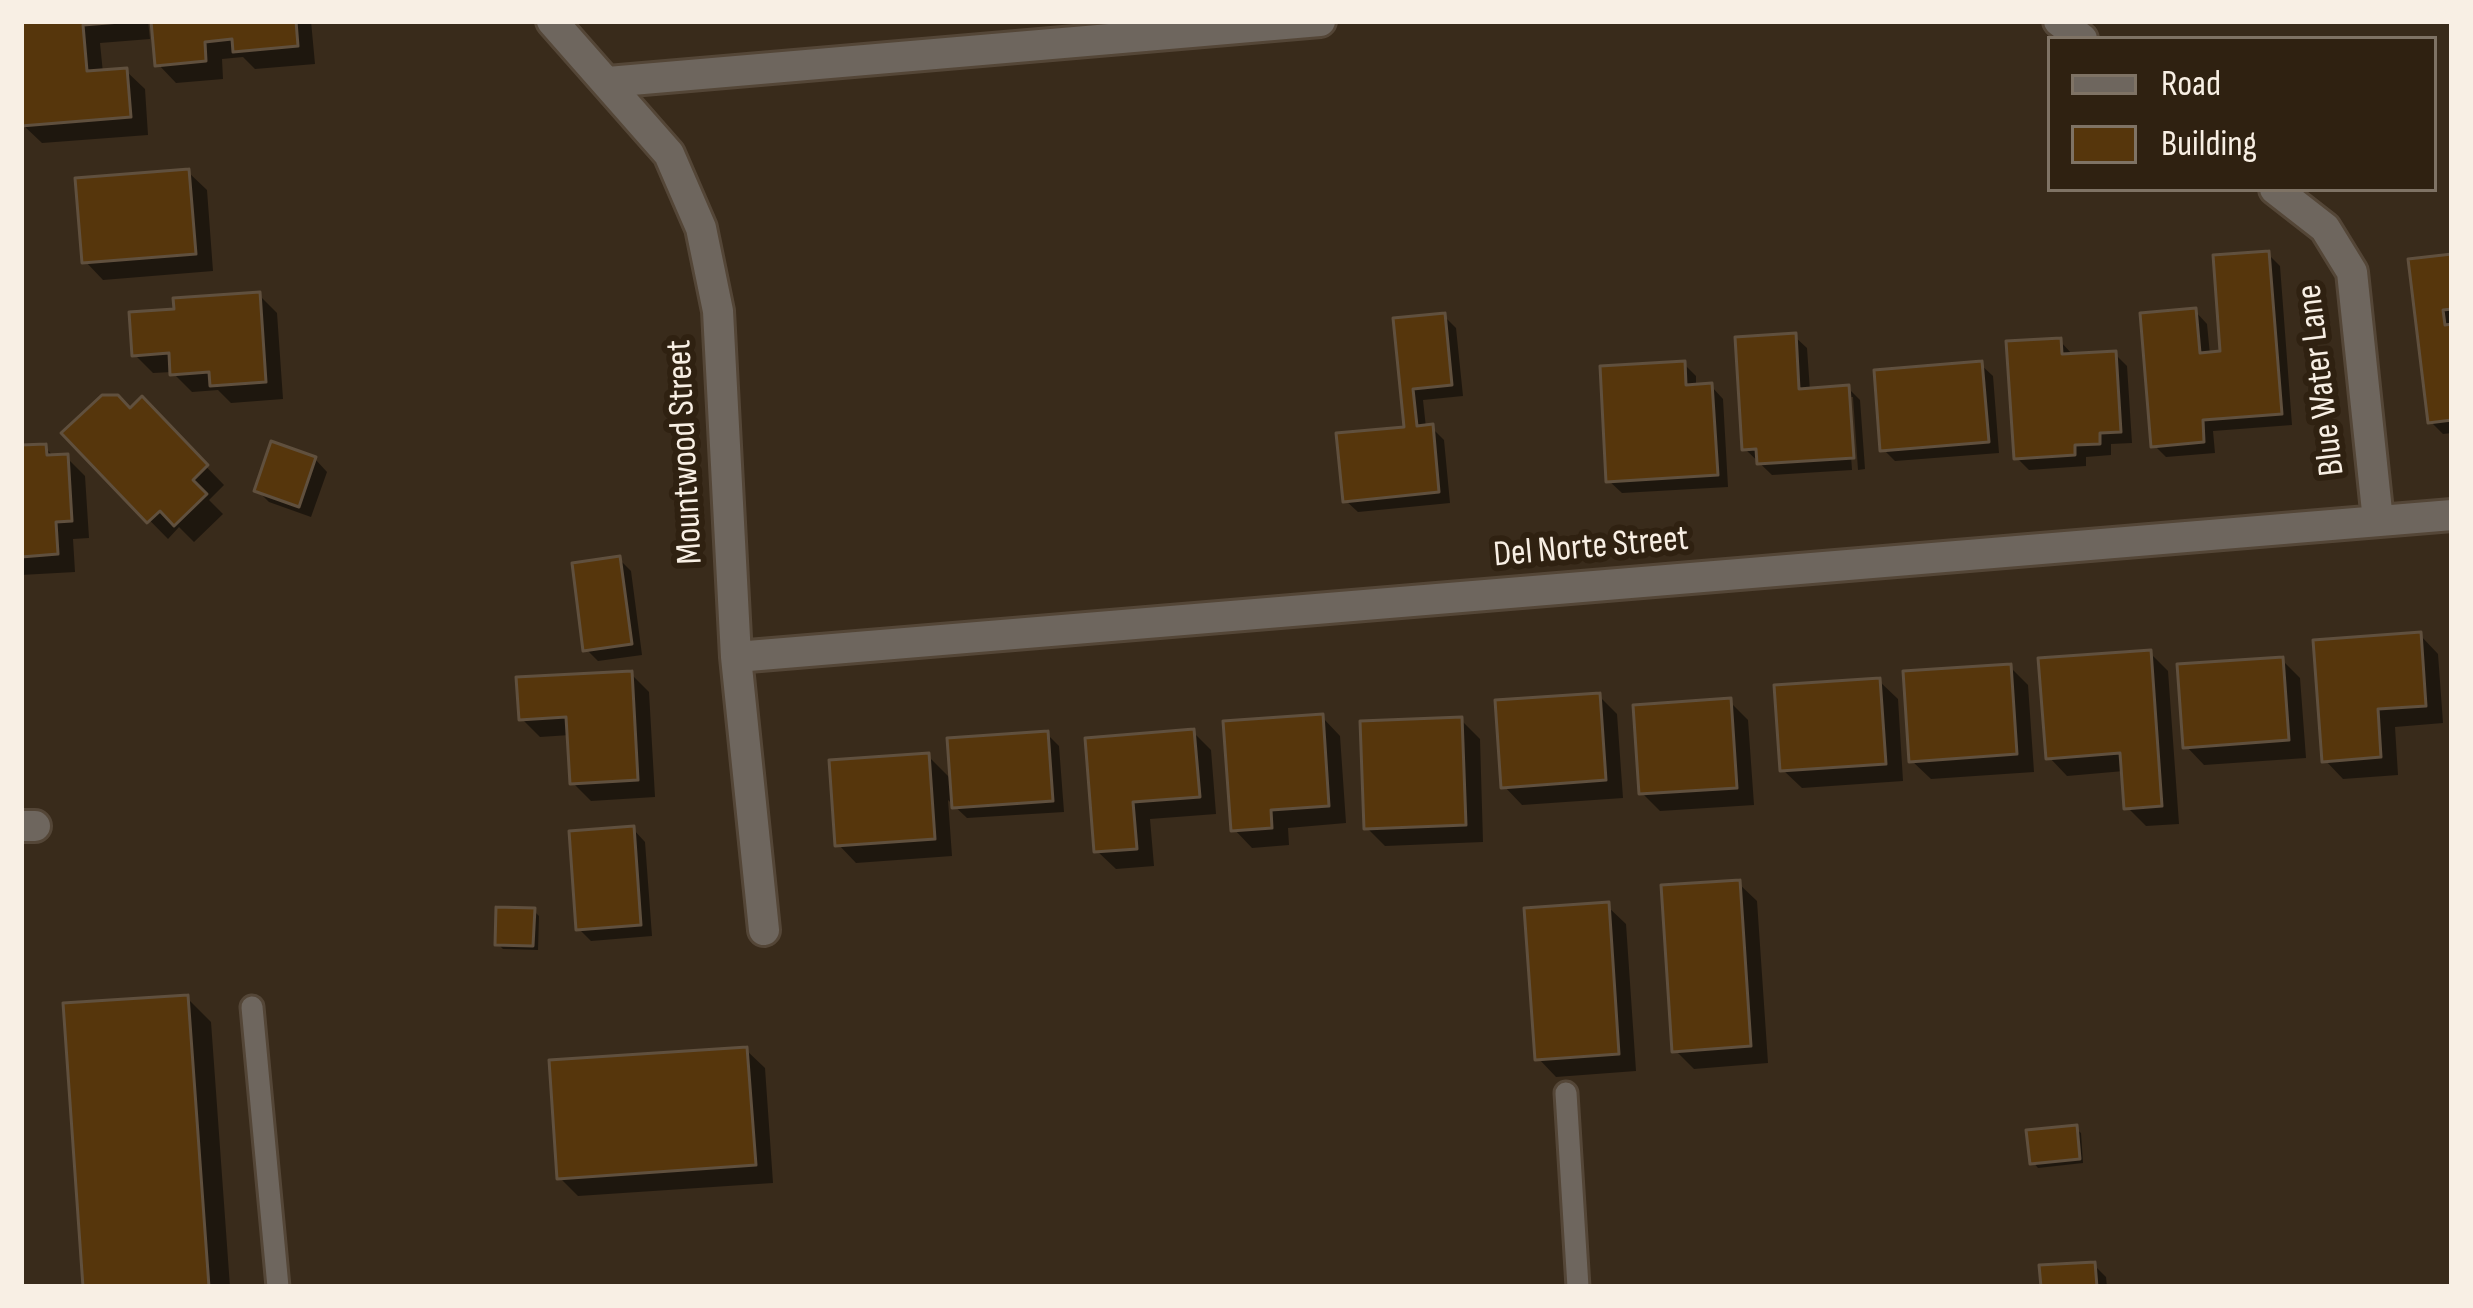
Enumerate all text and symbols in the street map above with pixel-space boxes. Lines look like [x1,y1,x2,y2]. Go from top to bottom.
legend [2047,36,2437,192]
text: Road [2161,63,2221,106]
text: Building [2161,123,2257,166]
street label: Blue Water Lane [2289,282,2355,478]
street label: Mountwood Street [659,339,713,565]
street label: Del Norte Street [1492,518,1690,578]

